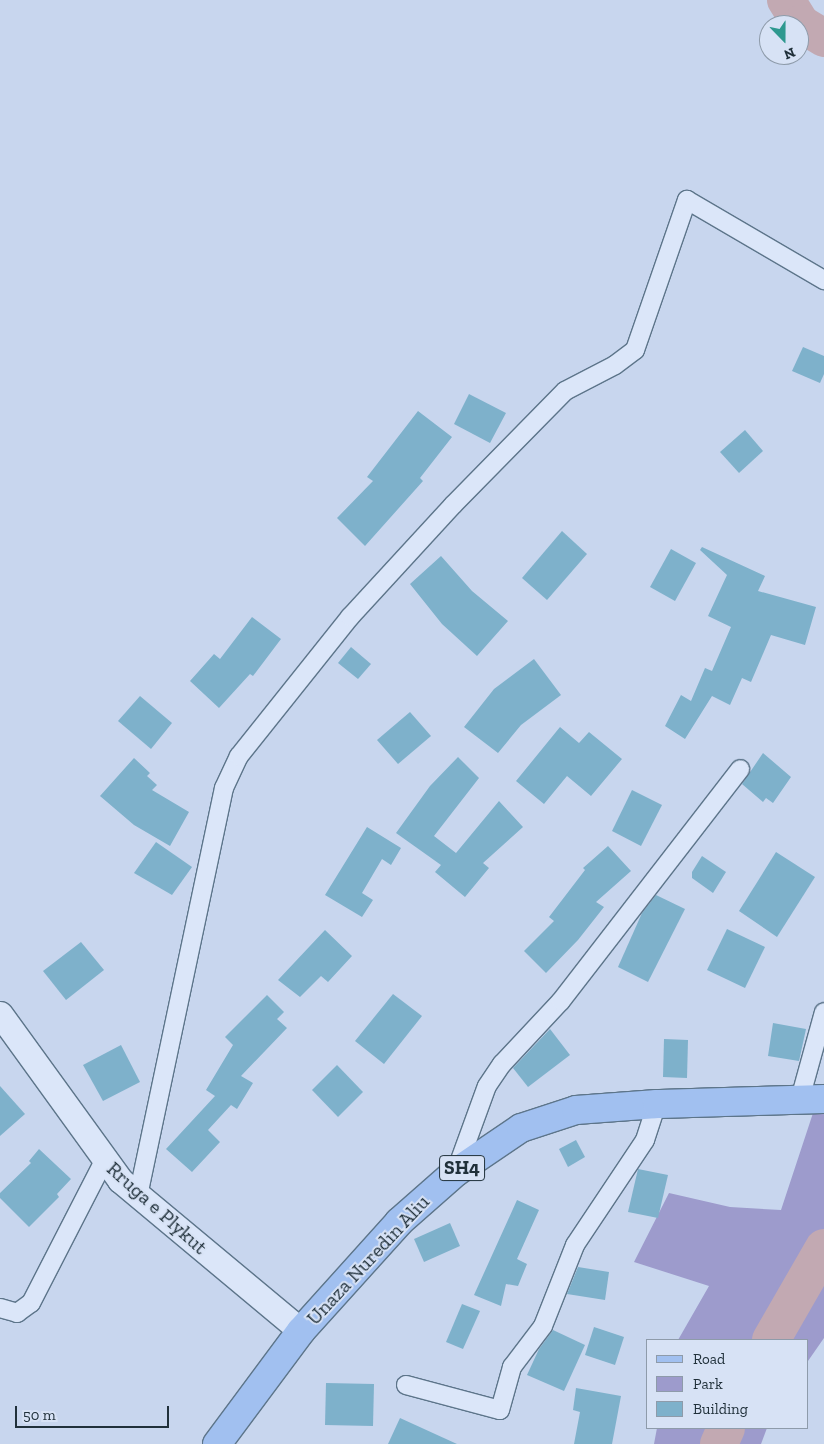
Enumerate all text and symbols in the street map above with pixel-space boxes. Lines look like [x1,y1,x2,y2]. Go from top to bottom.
north arrow [759,15,809,65]
text: N [781,44,798,63]
road number: SH4 [438,1152,486,1184]
street label: Rruga e Plykut [102,1157,212,1259]
street label: Unaza Nuredin Aliu [301,1190,435,1330]
legend [646,1339,809,1429]
text: Road [693,1350,725,1368]
text: Park [693,1375,723,1393]
scale bar [18,1396,171,1428]
text: Building [693,1400,748,1418]
text: 50 m [23,1406,56,1424]

